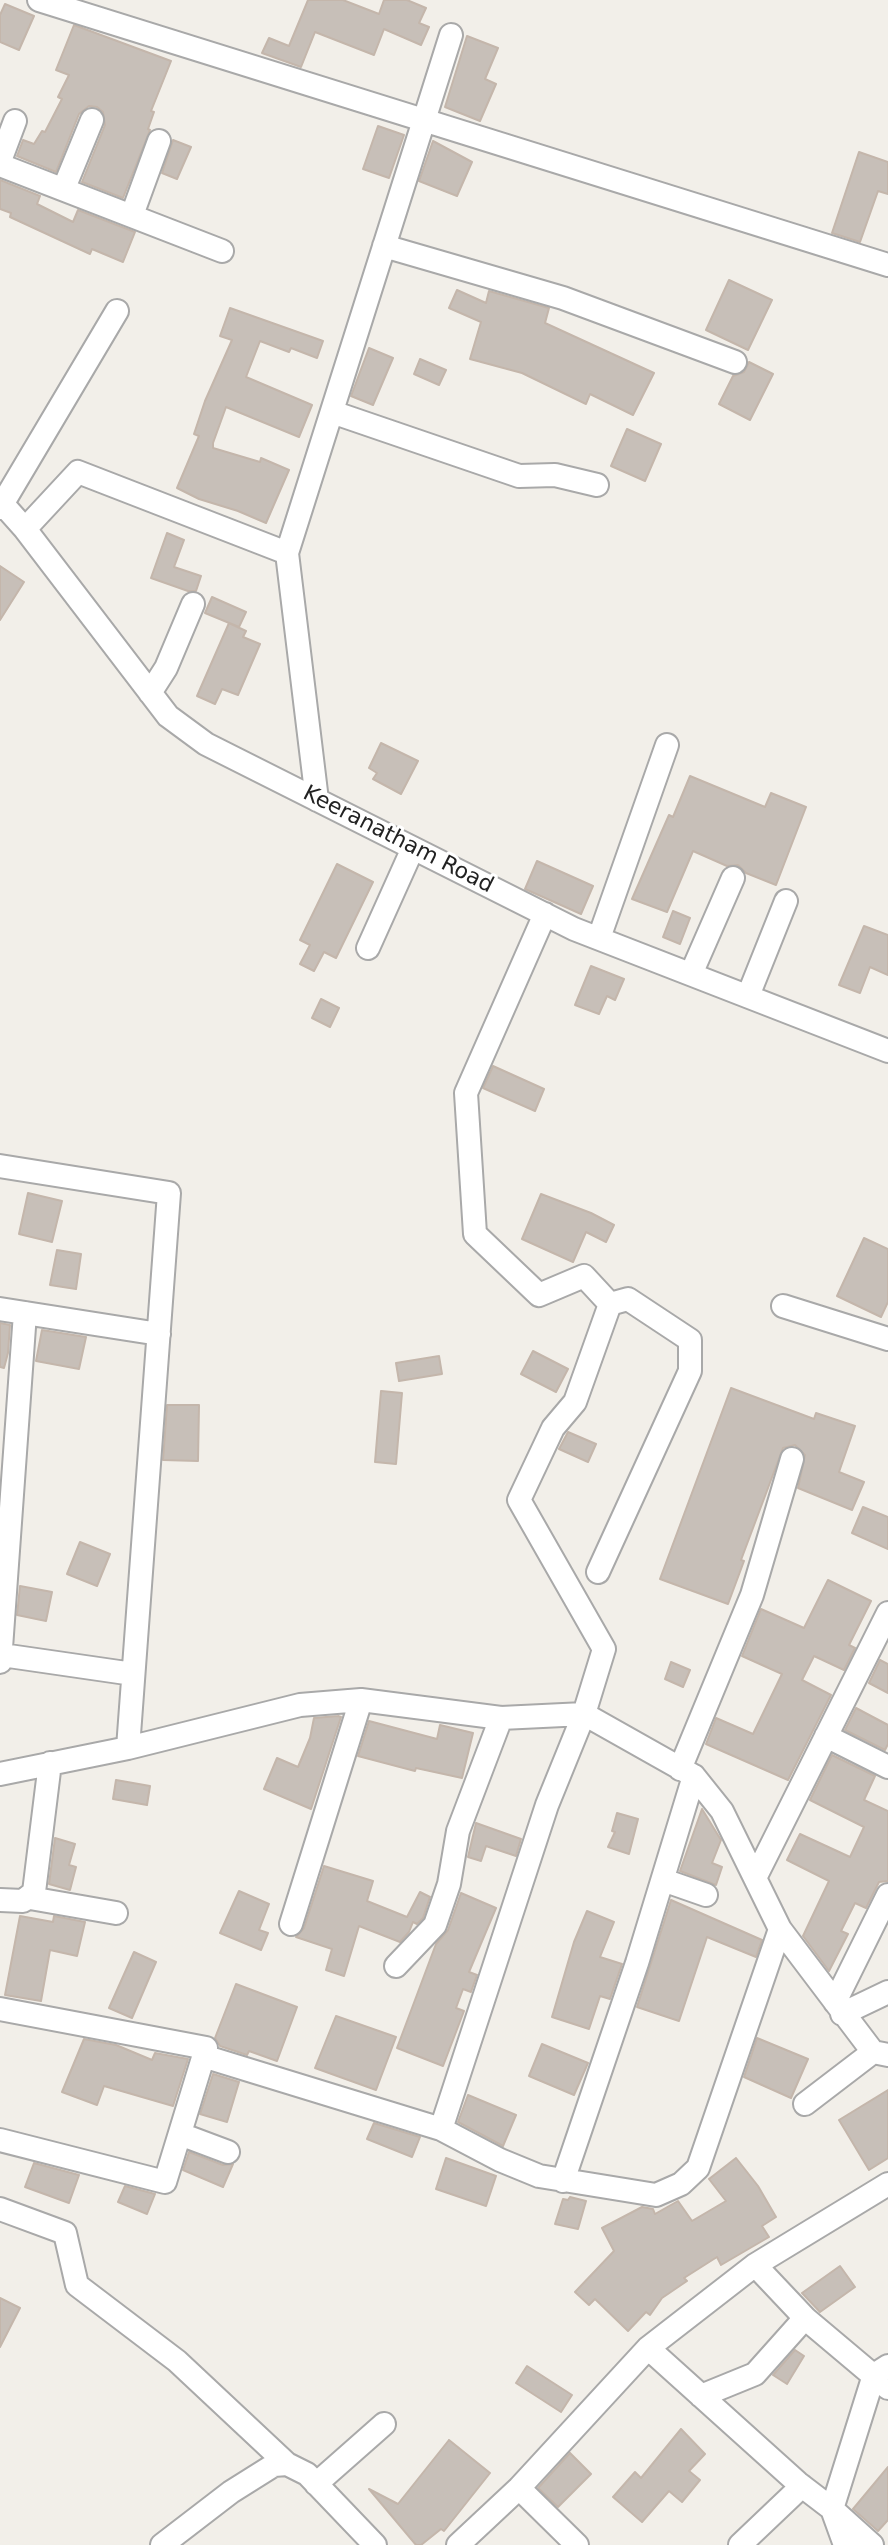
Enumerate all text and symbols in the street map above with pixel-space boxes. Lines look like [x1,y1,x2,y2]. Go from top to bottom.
street label: Keeranatham Road [298,781,498,899]

